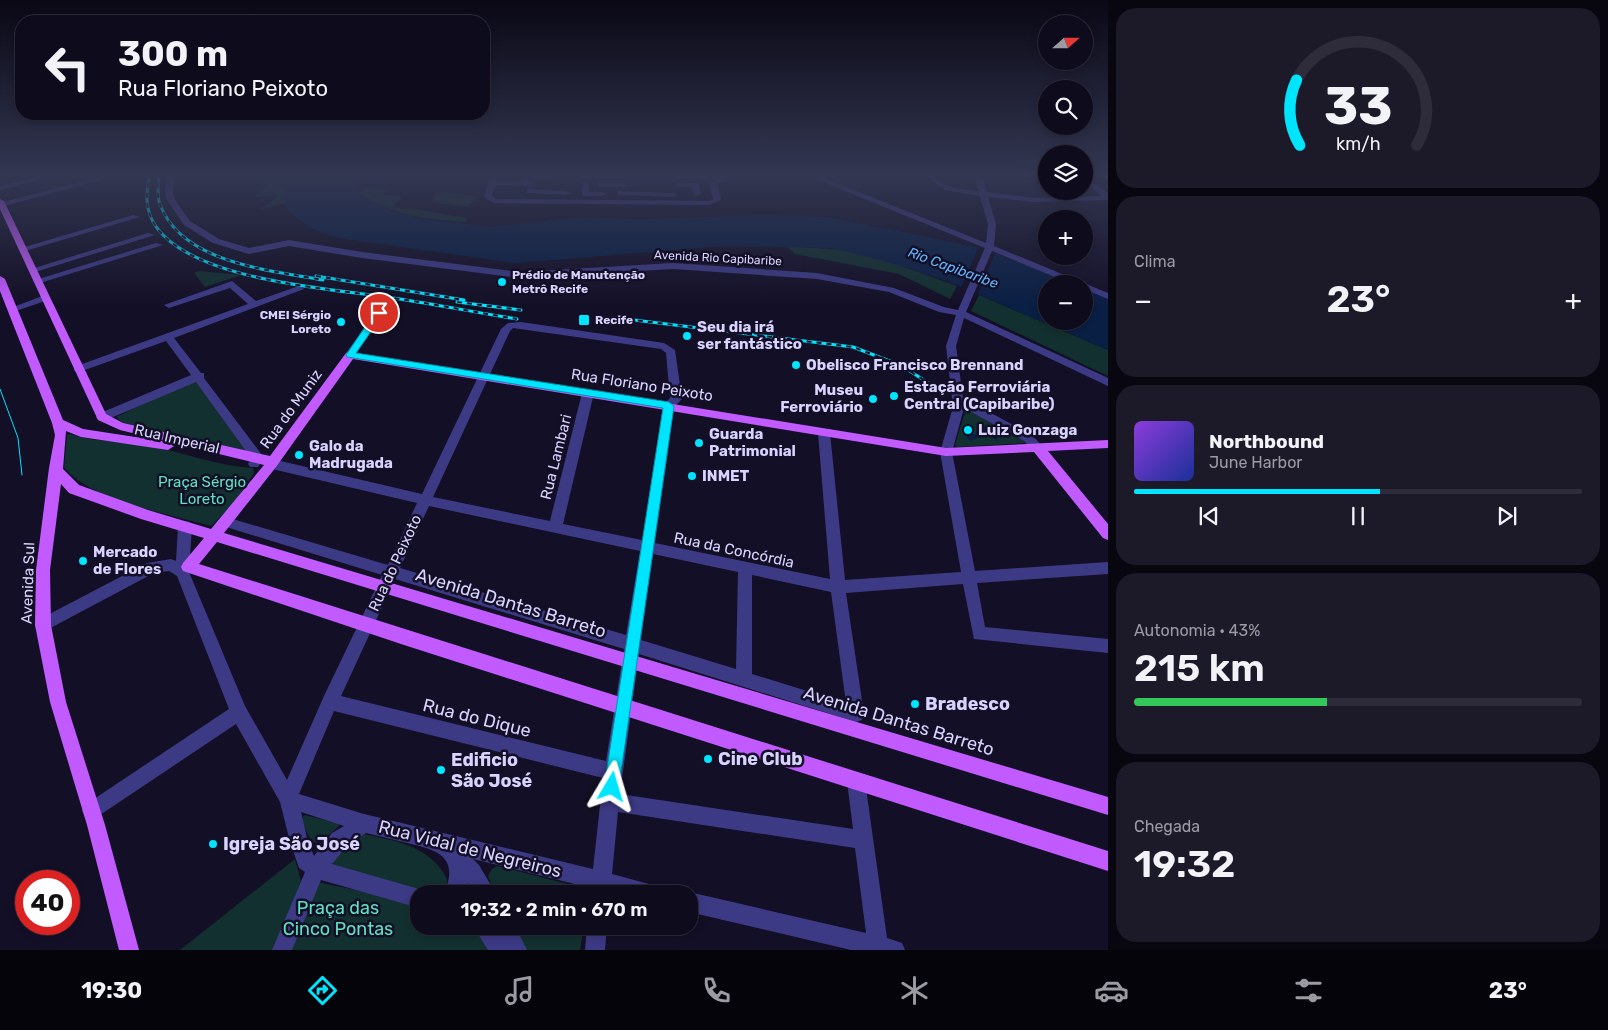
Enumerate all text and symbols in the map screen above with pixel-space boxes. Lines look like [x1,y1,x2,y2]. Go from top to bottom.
north arrow [1038,15,1092,70]
map controls [1038,15,1093,330]
text: 300 m [118,33,228,75]
icon: left [35,35,100,100]
text: Rua Floriano Peixoto [118,75,328,102]
text: 33 [1324,75,1392,137]
button: search [1038,80,1093,135]
text: km/h [1336,133,1380,154]
button: layers [1038,145,1093,200]
button: + [1038,210,1093,265]
water label: Rio Capibaribe [906,244,1001,292]
street label: Avenida Rio Capibaribe [654,248,783,268]
text: Clima [1134,252,1175,271]
place label: Prédio de Manutenção Metrô Recife [512,268,645,296]
button: − [1038,275,1093,330]
marker: Prédio de Manutenção Metrô Recife [496,276,508,288]
text: 23° [1326,276,1390,322]
text: − [1134,284,1152,317]
text: + [1565,284,1582,317]
pin [358,292,400,334]
icon: arrive [365,299,393,327]
place label: CMEI Sérgio Loreto [260,308,331,336]
marker: Recife [577,313,591,327]
place label: Recife [595,313,633,327]
marker: CMEI Sérgio Loreto [335,316,347,328]
place label: Seu dia irá ser fantástico [697,318,802,353]
marker: Seu dia irá ser fantástico [681,330,693,342]
place label: Obelisco Francisco Brennand [806,356,1024,374]
marker: Obelisco Francisco Brennand [790,359,802,371]
street label: Rua Floriano Peixoto [570,365,714,405]
street label: Rua do Muniz [256,366,326,452]
place label: Estação Ferroviária Central (Capibaribe) [904,378,1055,413]
place label: Museu Ferroviário [780,381,863,416]
marker: Estação Ferroviária Central (Capibaribe) [888,390,900,402]
marker: Museu Ferroviário [867,393,879,405]
street label: Rua Lambari [537,412,575,502]
street label: Rua Imperial [133,420,221,458]
place label: Luiz Gonzaga [978,421,1078,439]
marker: Luiz Gonzaga [962,424,974,436]
place label: Guarda Patrimonial [709,425,796,460]
text: Northbound [1209,430,1324,453]
place label: Galo da Madrugada [309,437,393,472]
marker: Guarda Patrimonial [693,437,705,449]
marker: Galo da Madrugada [293,449,305,461]
text: June Harbor [1209,453,1302,472]
place label: INMET [702,467,750,485]
marker: INMET [686,470,698,482]
park label: Praça Sérgio Loreto [158,473,246,508]
icon: previous [1195,502,1223,530]
icon: pause [1344,502,1372,530]
icon: next [1493,502,1521,530]
street label: Rua do Peixoto [365,512,425,614]
street label: Rua da Concórdia [672,528,796,572]
street label: Avenida Sul [18,542,38,624]
place label: Mercado de Flores [93,543,161,578]
marker: Mercado de Flores [77,555,89,567]
street label: Avenida Dantas Barreto [413,564,609,642]
text: Autonomia · 43% [1134,621,1260,640]
text: 215 km [1134,645,1265,691]
street label: Avenida Dantas Barreto [801,682,997,760]
place label: Bradesco [925,693,1010,715]
street label: Rua do Dique [421,694,533,742]
marker: Bradesco [909,698,921,710]
place label: Cine Club [718,748,803,770]
place label: Edificio São José [451,749,532,792]
marker: Cine Club [702,753,714,765]
position arrow [585,760,637,812]
marker: Edificio São José [435,764,447,776]
street label: Rua Vidal de Negreiros [376,816,564,882]
text: Chegada [1134,817,1200,836]
place label: Igreja São José [223,833,360,855]
marker: Igreja São José [207,838,219,850]
text: 19:32 [1134,841,1235,887]
speed limit sign: 40 [15,870,80,935]
park label: Praça das Cinco Pontas [283,897,393,940]
text: 19:32 · 2 min · 670 m [460,898,648,921]
icon: directions [305,973,340,1008]
icon: music [502,973,537,1008]
icon: phone [699,973,734,1008]
icon: climate [897,973,932,1008]
icon: car [1094,973,1129,1008]
icon: filters [1291,973,1326,1008]
text: 19:30 [81,977,142,1004]
text: 23° [1489,977,1527,1004]

